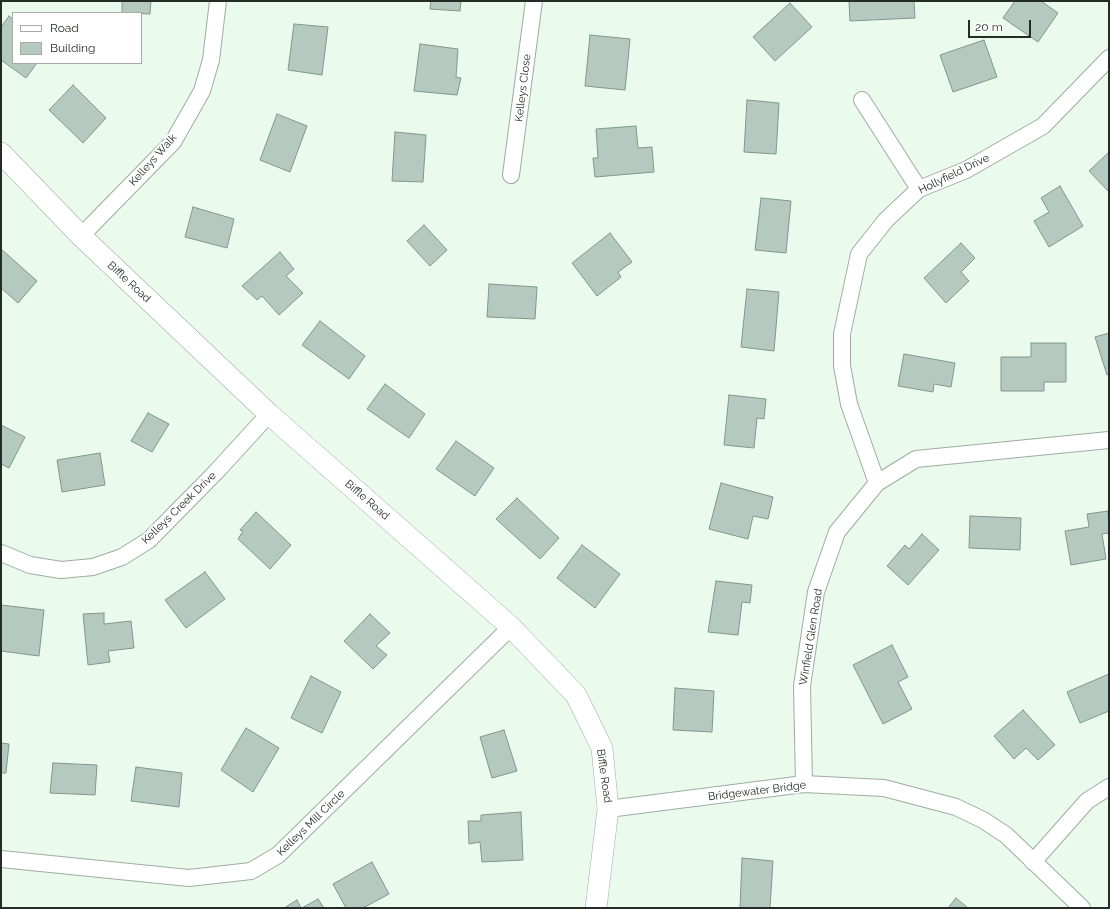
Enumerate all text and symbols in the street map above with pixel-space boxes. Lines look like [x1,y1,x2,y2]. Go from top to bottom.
legend [12,12,142,64]
scale bar [970,12,1033,38]
text: 20 m [975,20,1003,34]
text: Road [50,21,79,35]
text: Building [50,41,96,55]
street label: Kelleys Close [512,53,534,123]
street label: Kelleys Walk [126,131,180,189]
street label: Hollyfield Drive [916,151,992,197]
street label: Biffle Road [105,259,153,305]
street label: Kelleys Creek Drive [139,469,219,547]
street label: Biffle Road [342,477,392,523]
street label: Winfield Glen Road [797,588,825,686]
street label: Biffle Road [594,748,614,804]
street label: Bridgewater Bridge [707,778,807,804]
street label: Kelleys Mill Circle [274,787,348,859]

